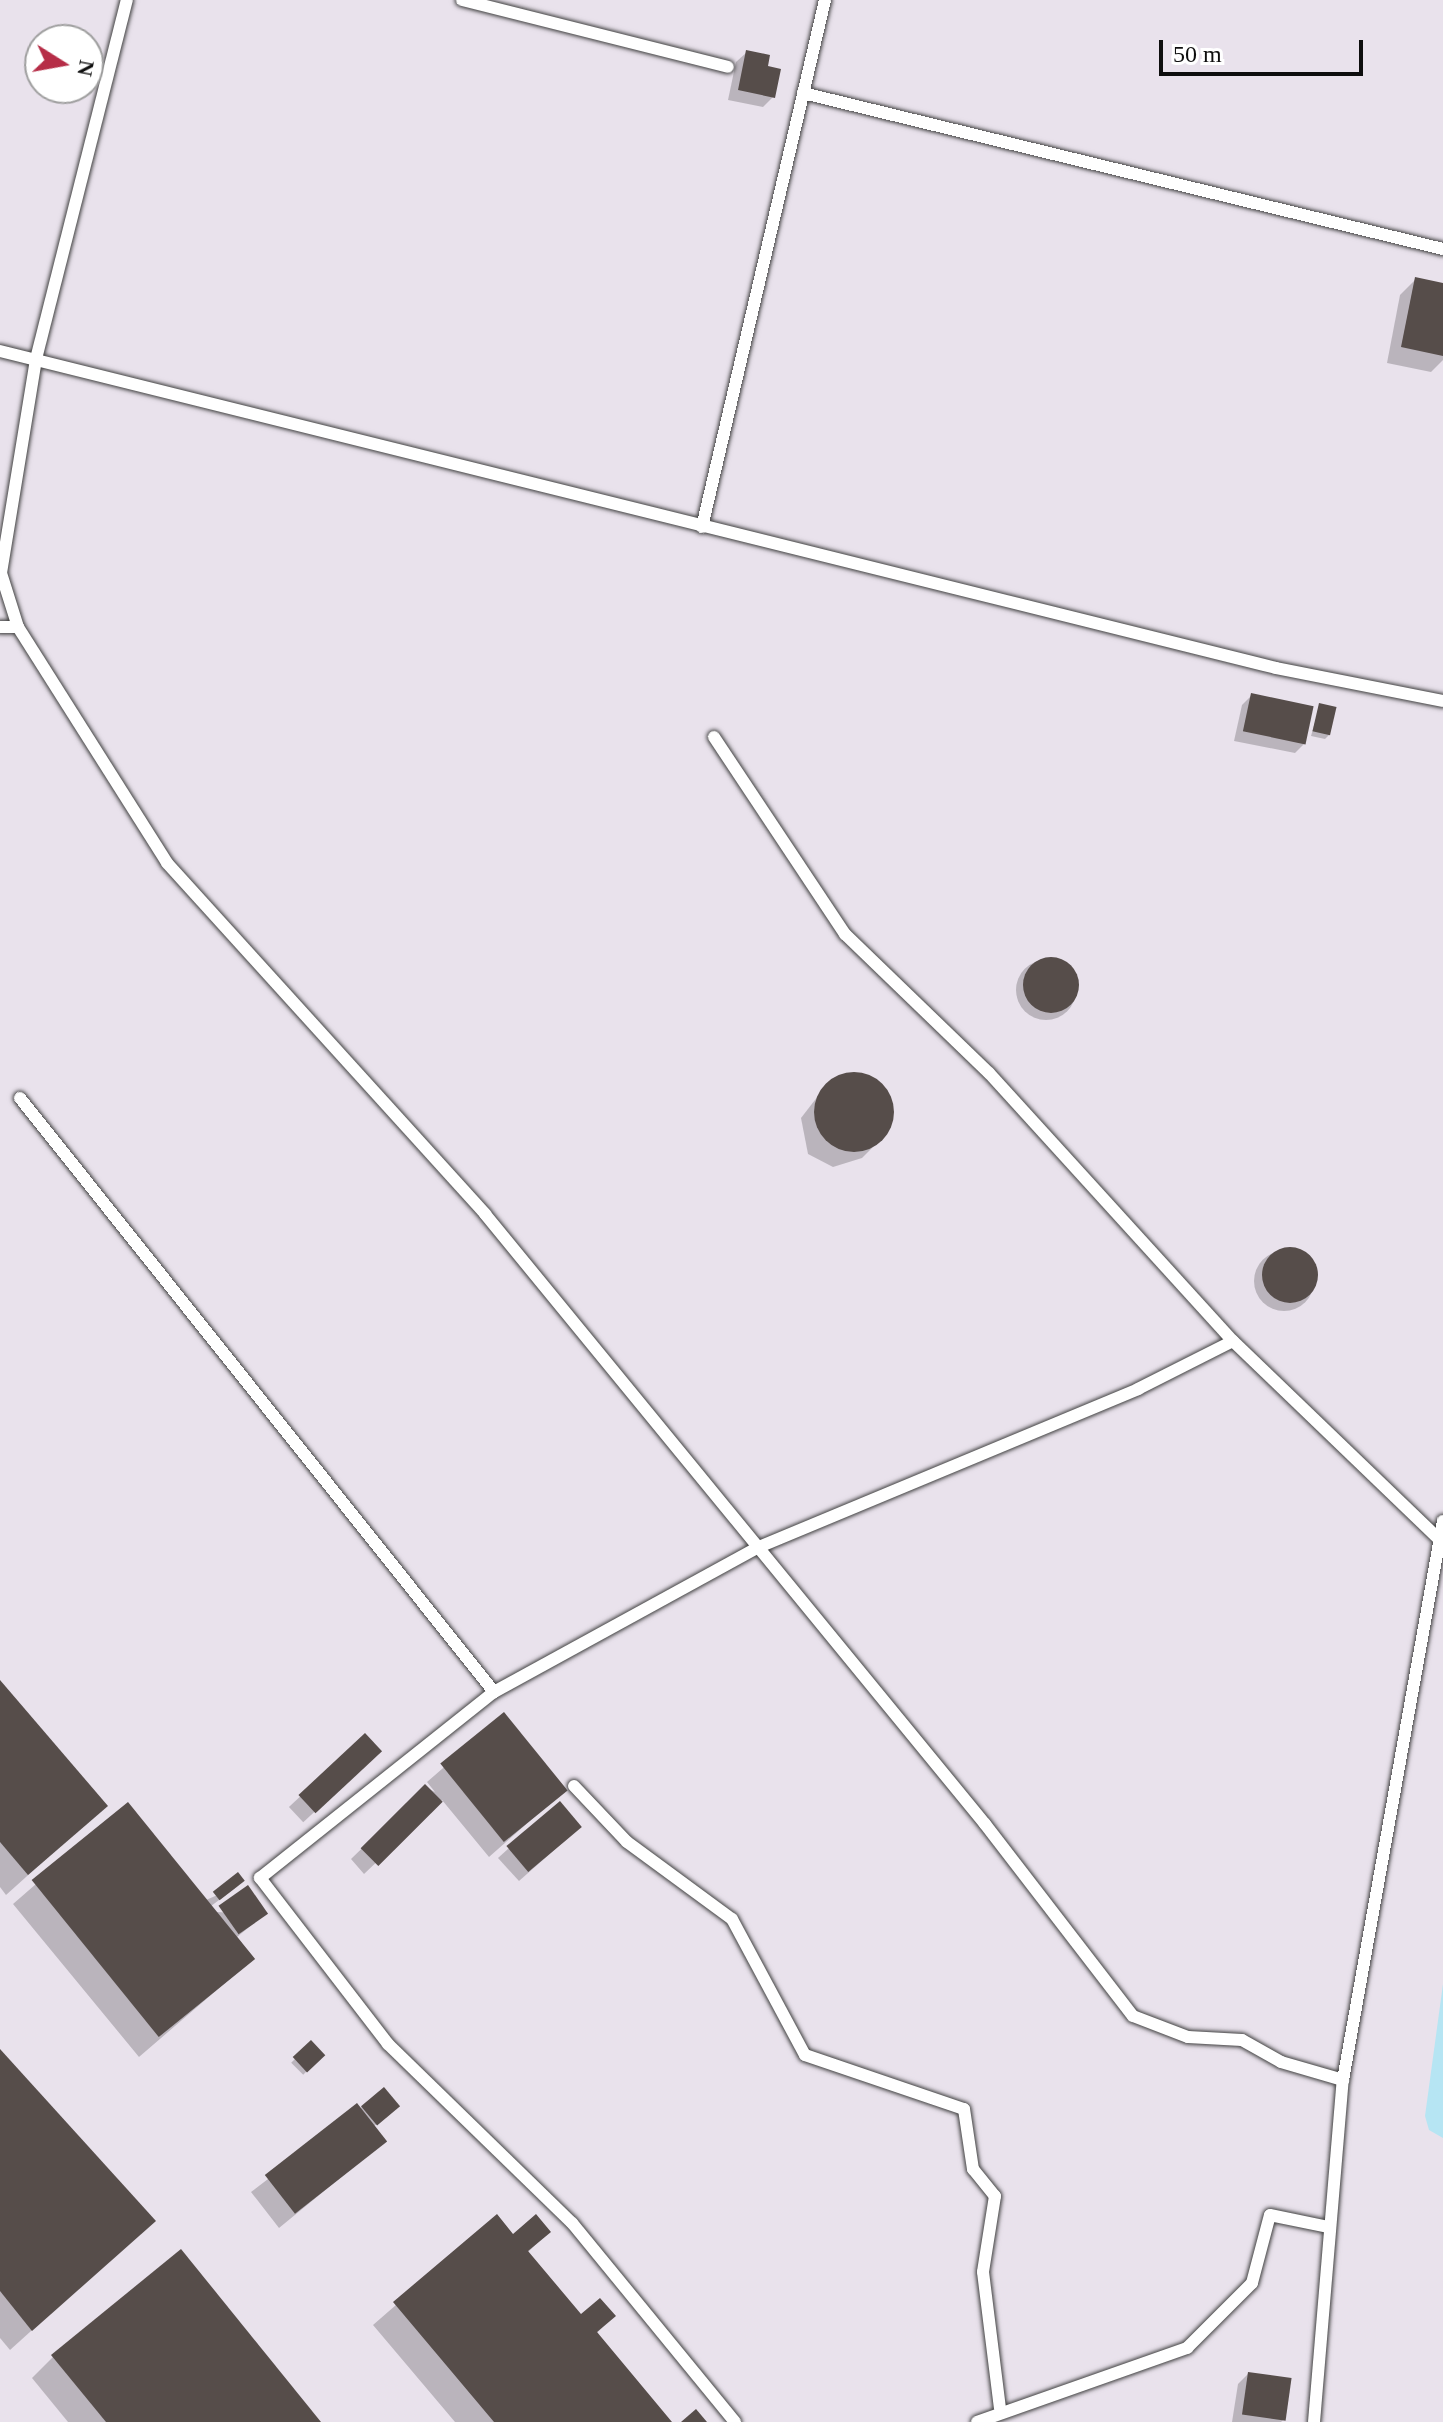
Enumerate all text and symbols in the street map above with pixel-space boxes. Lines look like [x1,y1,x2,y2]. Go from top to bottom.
north arrow [24,24,104,104]
scale bar [1163,24,1367,74]
text: 50 m [1173,41,1222,67]
text: N [72,58,100,78]

